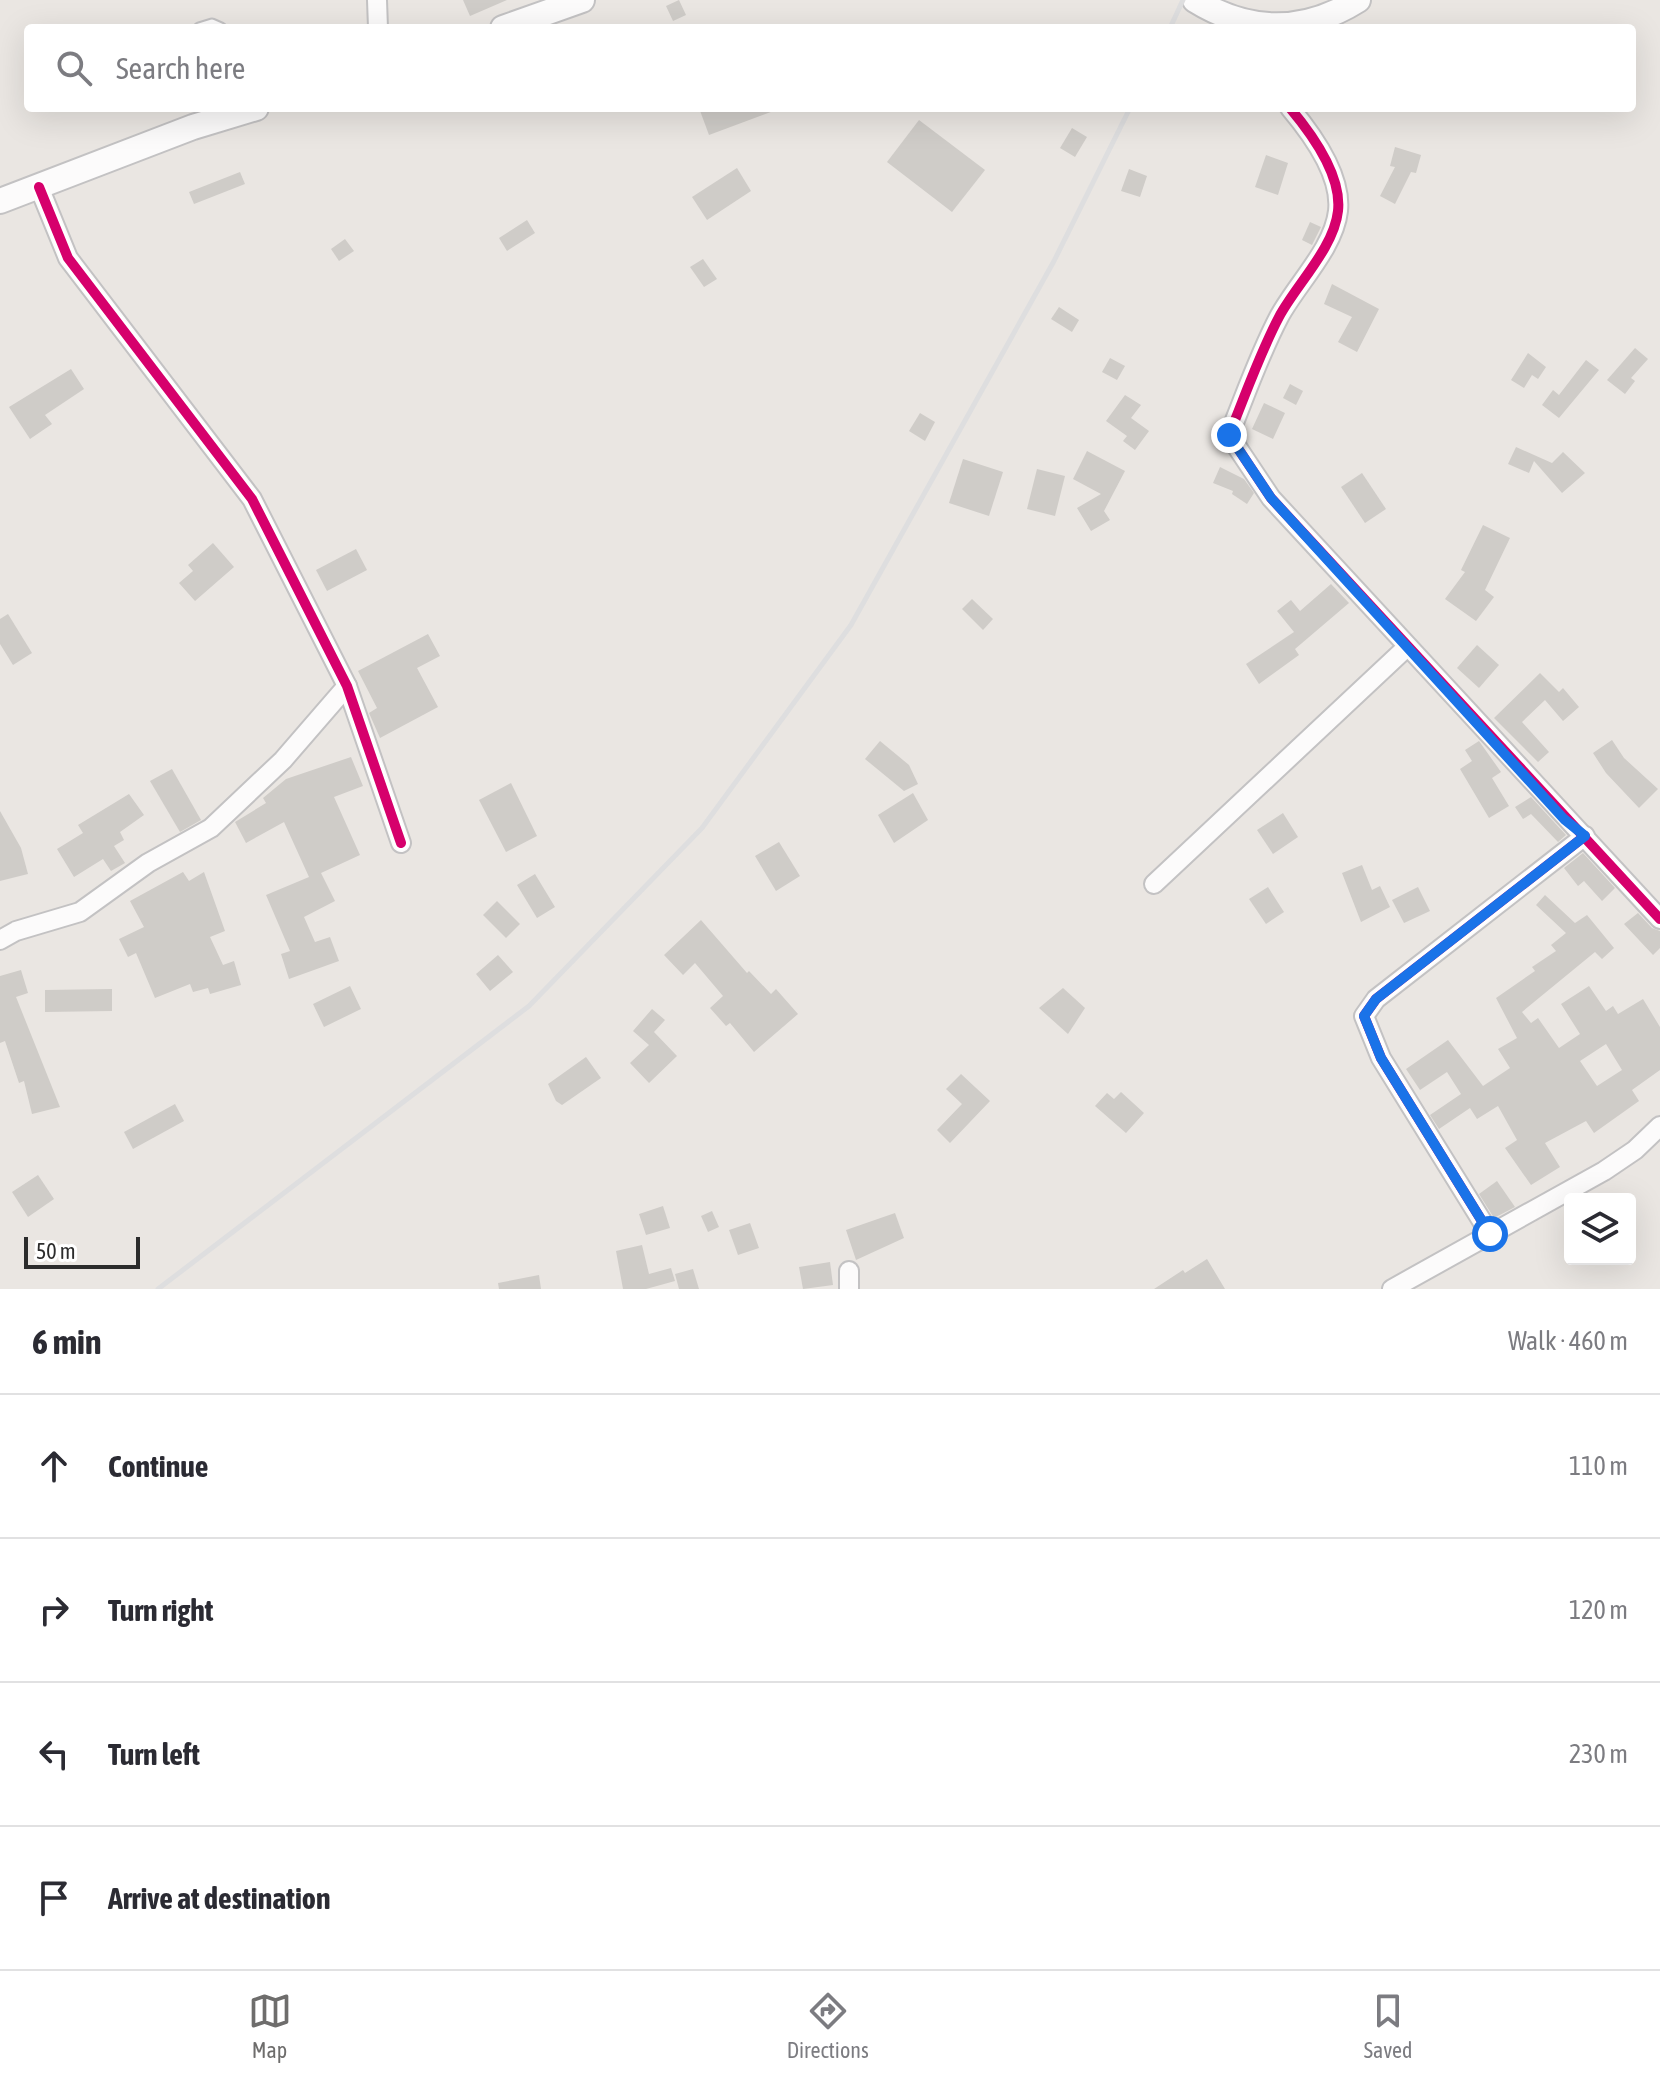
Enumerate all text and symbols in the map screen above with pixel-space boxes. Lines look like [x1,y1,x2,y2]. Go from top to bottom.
search box [24,24,1636,112]
icon: search [52,46,96,90]
text: Search here [116,51,245,85]
route end [1211,417,1247,453]
map controls [1564,1193,1636,1265]
button: layers [1564,1193,1636,1265]
route start [1472,1216,1508,1252]
scale bar [24,1233,140,1269]
text: 50 m [36,1238,76,1264]
text: 6 min [32,1322,101,1361]
text: Walk · 460 m [1508,1326,1628,1356]
icon: ahead [32,1444,76,1488]
text: Continue [108,1449,208,1483]
text: 110 m [1569,1451,1628,1481]
icon: right [32,1588,76,1632]
text: Turn right [108,1593,214,1627]
text: 120 m [1569,1595,1628,1625]
icon: left [32,1732,76,1776]
text: Turn left [108,1737,200,1771]
text: 230 m [1569,1739,1628,1769]
icon: arrive [32,1876,76,1920]
text: Arrive at destination [108,1881,330,1915]
tab: Map [248,1989,292,2063]
tab: Directions [787,1989,869,2063]
tab: Saved [1364,1989,1412,2063]

